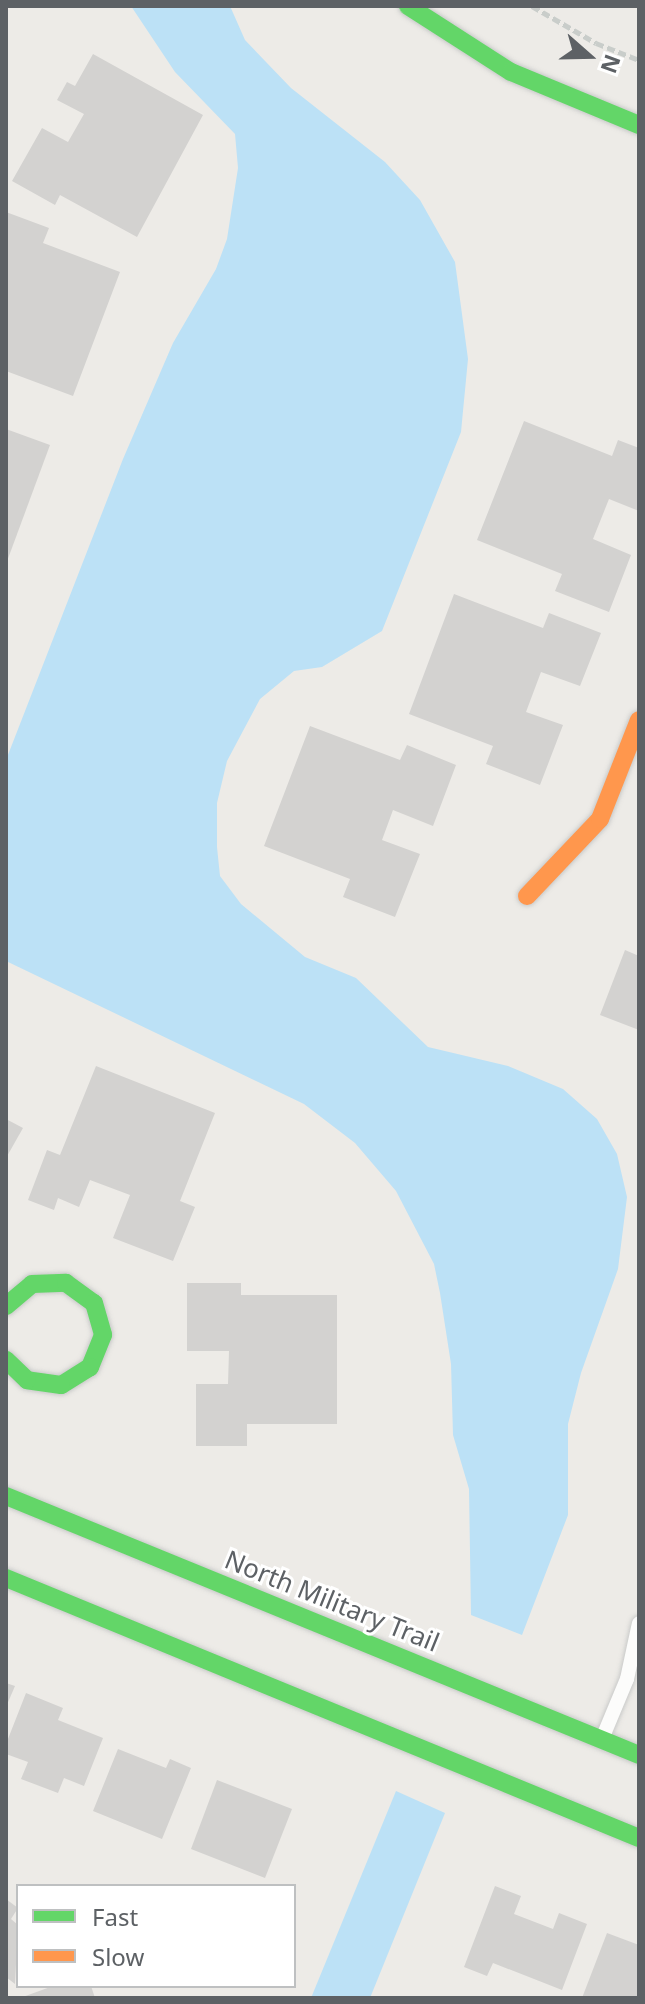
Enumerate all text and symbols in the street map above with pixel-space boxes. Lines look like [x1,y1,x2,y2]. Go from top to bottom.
north arrow [549,16,629,96]
text: N [594,51,629,78]
street label: North Military Trail [220,1544,444,1658]
legend [16,1884,296,1988]
text: Fast [92,1900,138,1933]
text: Slow [92,1940,144,1973]

